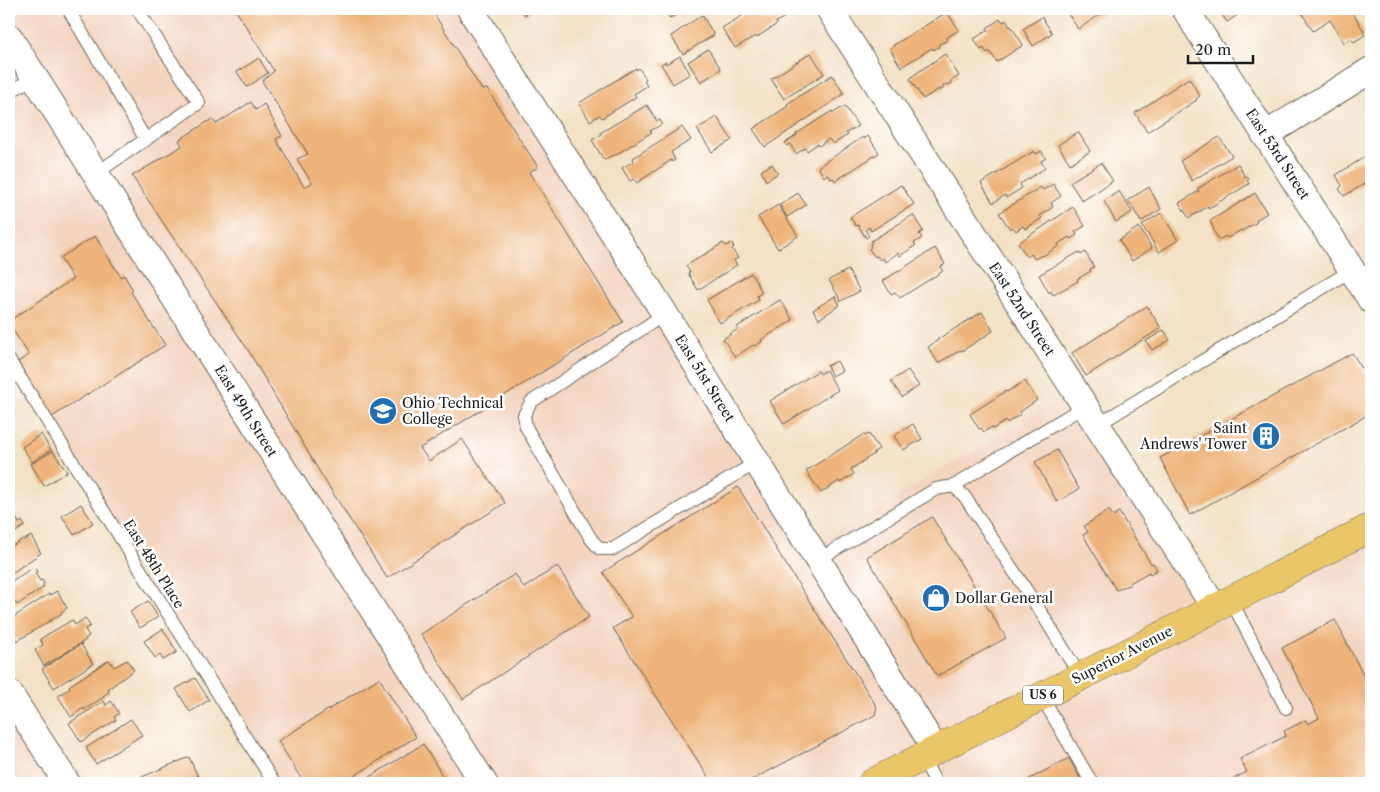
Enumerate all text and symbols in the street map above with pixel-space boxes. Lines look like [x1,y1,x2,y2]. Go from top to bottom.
scale bar [1188,32,1252,64]
text: 20 m [1195,40,1231,59]
street label: East 53rd Street [1242,105,1314,203]
street label: East 52nd Street [985,259,1059,359]
street label: East 51st Street [671,331,739,425]
street label: East 49th Street [211,362,282,460]
place label: Ohio Technical College [402,394,504,428]
school or university icon: Ohio Technical College [368,396,398,426]
place label: Saint Andrews' Tower [1139,419,1247,453]
building icon: Saint Andrews' Tower [1251,421,1281,451]
street label: East 48th Place [119,516,189,612]
shop icon: Dollar General [921,583,951,613]
place label: Dollar General [955,589,1053,607]
street label: Superior Avenue [1069,622,1176,688]
road number: US 6 [1023,686,1063,704]

